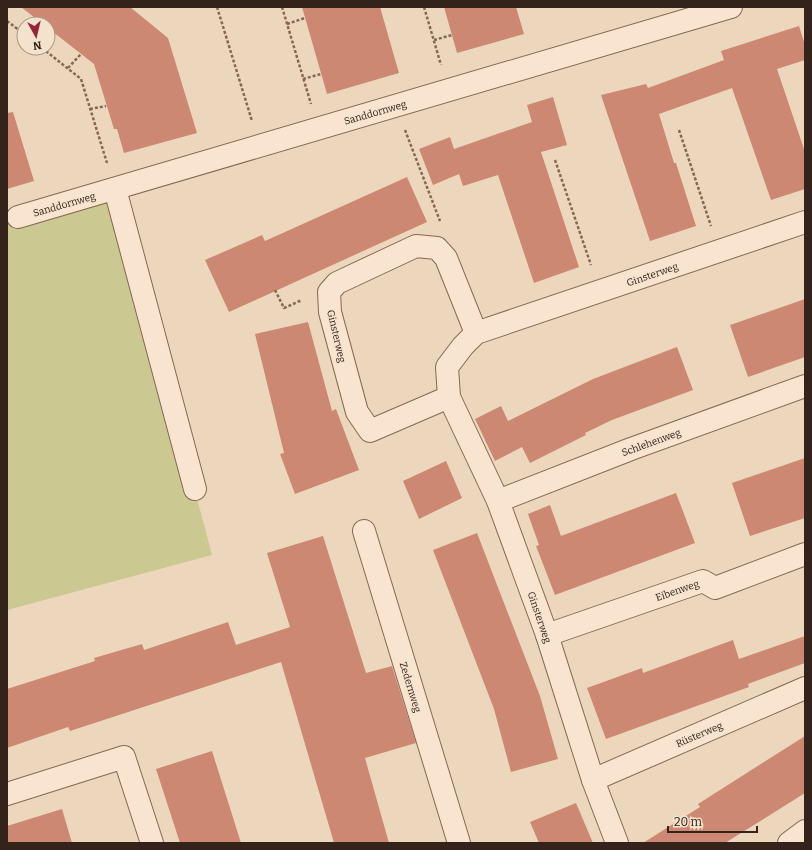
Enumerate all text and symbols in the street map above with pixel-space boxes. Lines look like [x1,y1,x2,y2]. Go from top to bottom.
north arrow [16,16,56,56]
text: N [32,38,42,53]
street label: Sanddornweg [343,98,408,128]
street label: Sanddornweg [32,190,97,220]
street label: Ginsterweg [625,260,680,289]
street label: Ginsterweg [324,309,348,364]
street label: Schlehenweg [620,427,683,459]
street label: Eibenweg [654,578,701,604]
street label: Ginsterweg [525,590,554,645]
street label: Zedernweg [397,661,424,714]
street label: Rüsterweg [674,720,725,750]
scale bar [668,808,757,834]
text: 20 m [674,815,703,829]

